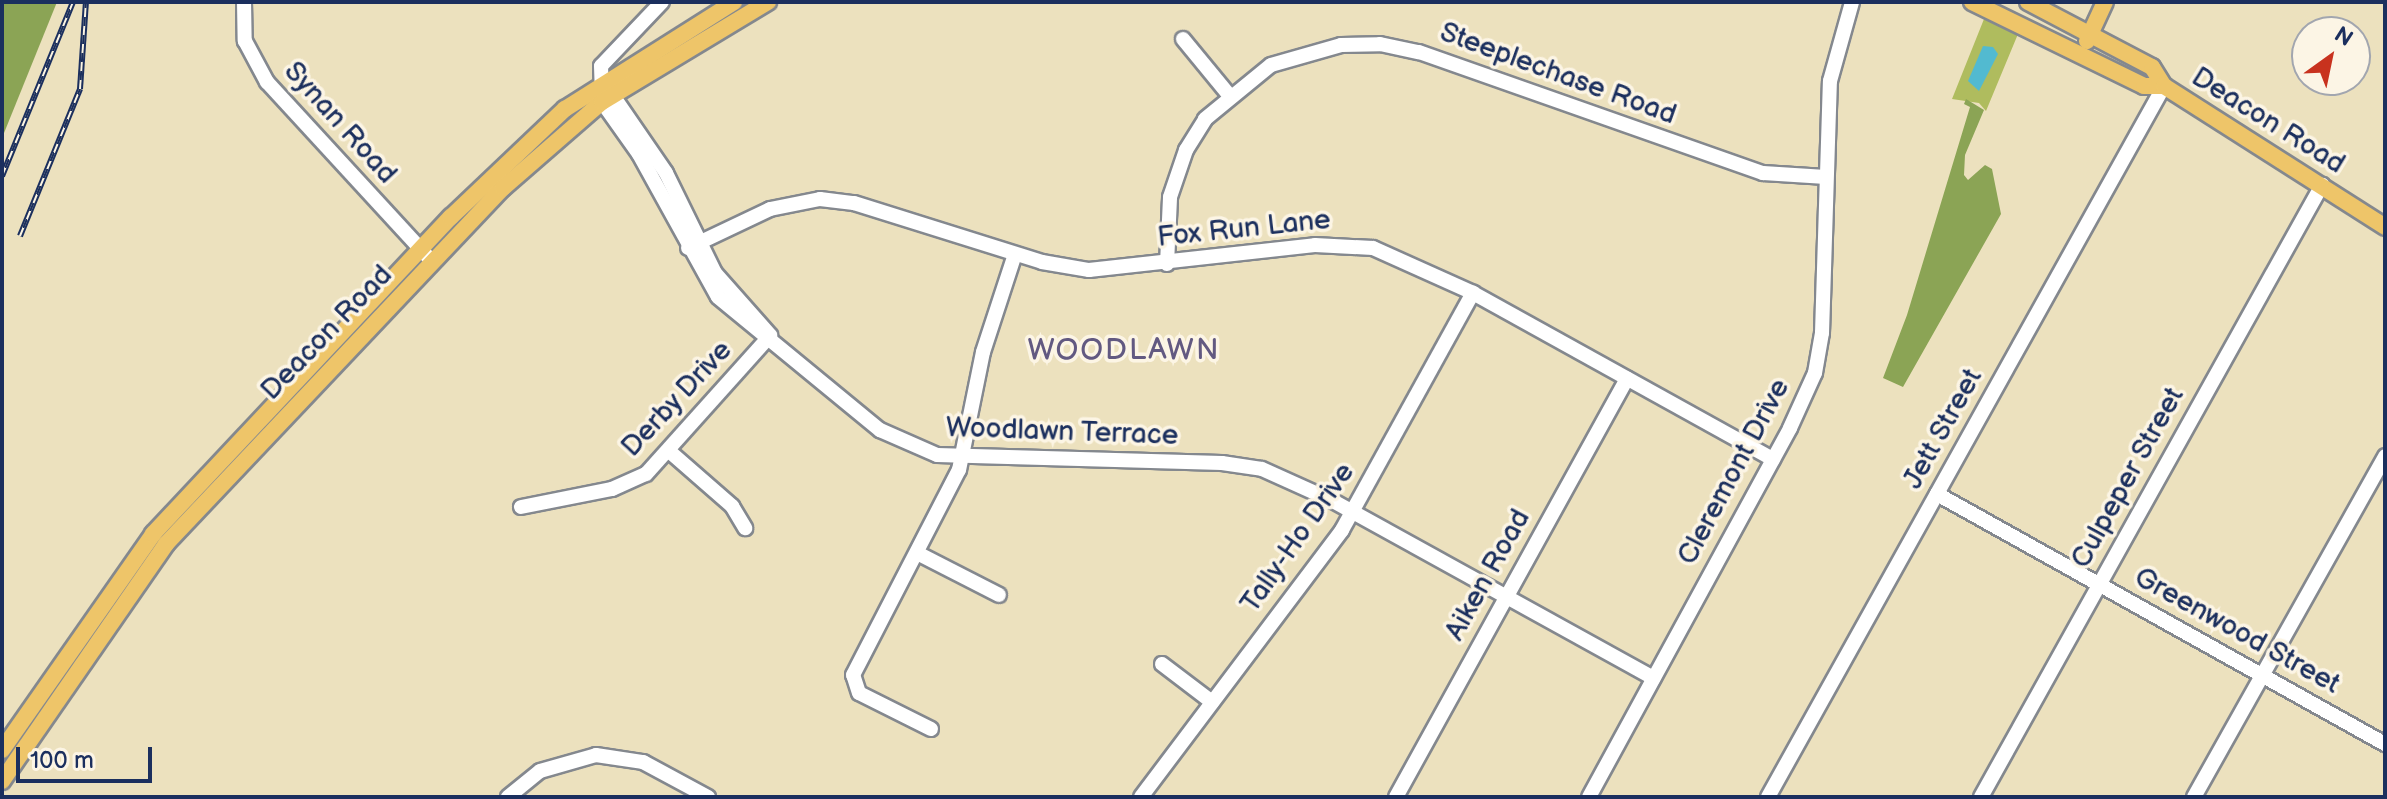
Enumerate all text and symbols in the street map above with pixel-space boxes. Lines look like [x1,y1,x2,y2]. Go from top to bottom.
street label: Steeplechase Road [1435,16,1681,132]
north arrow [2291,16,2371,96]
text: N [2329,21,2358,53]
street label: Synan Road [277,55,403,191]
street label: Deacon Road [2185,61,2351,181]
street label: Fox Run Lane [1156,203,1332,255]
street label: Deacon Road [254,259,400,407]
district label: WOODLAWN [1028,332,1220,368]
street label: Derby Drive [614,333,740,465]
street label: Jett Street [1896,363,1990,495]
street label: Cleremont Drive [1671,373,1797,571]
street label: Culpeper Street [2064,382,2192,574]
street label: Woodlawn Terrace [945,411,1179,453]
street label: Tally-Ho Drive [1234,457,1362,619]
street label: Aiken Road [1438,504,1538,646]
street label: Greenwood Street [2128,561,2346,701]
scale bar [20,731,156,781]
text: 100 m [30,746,94,775]

